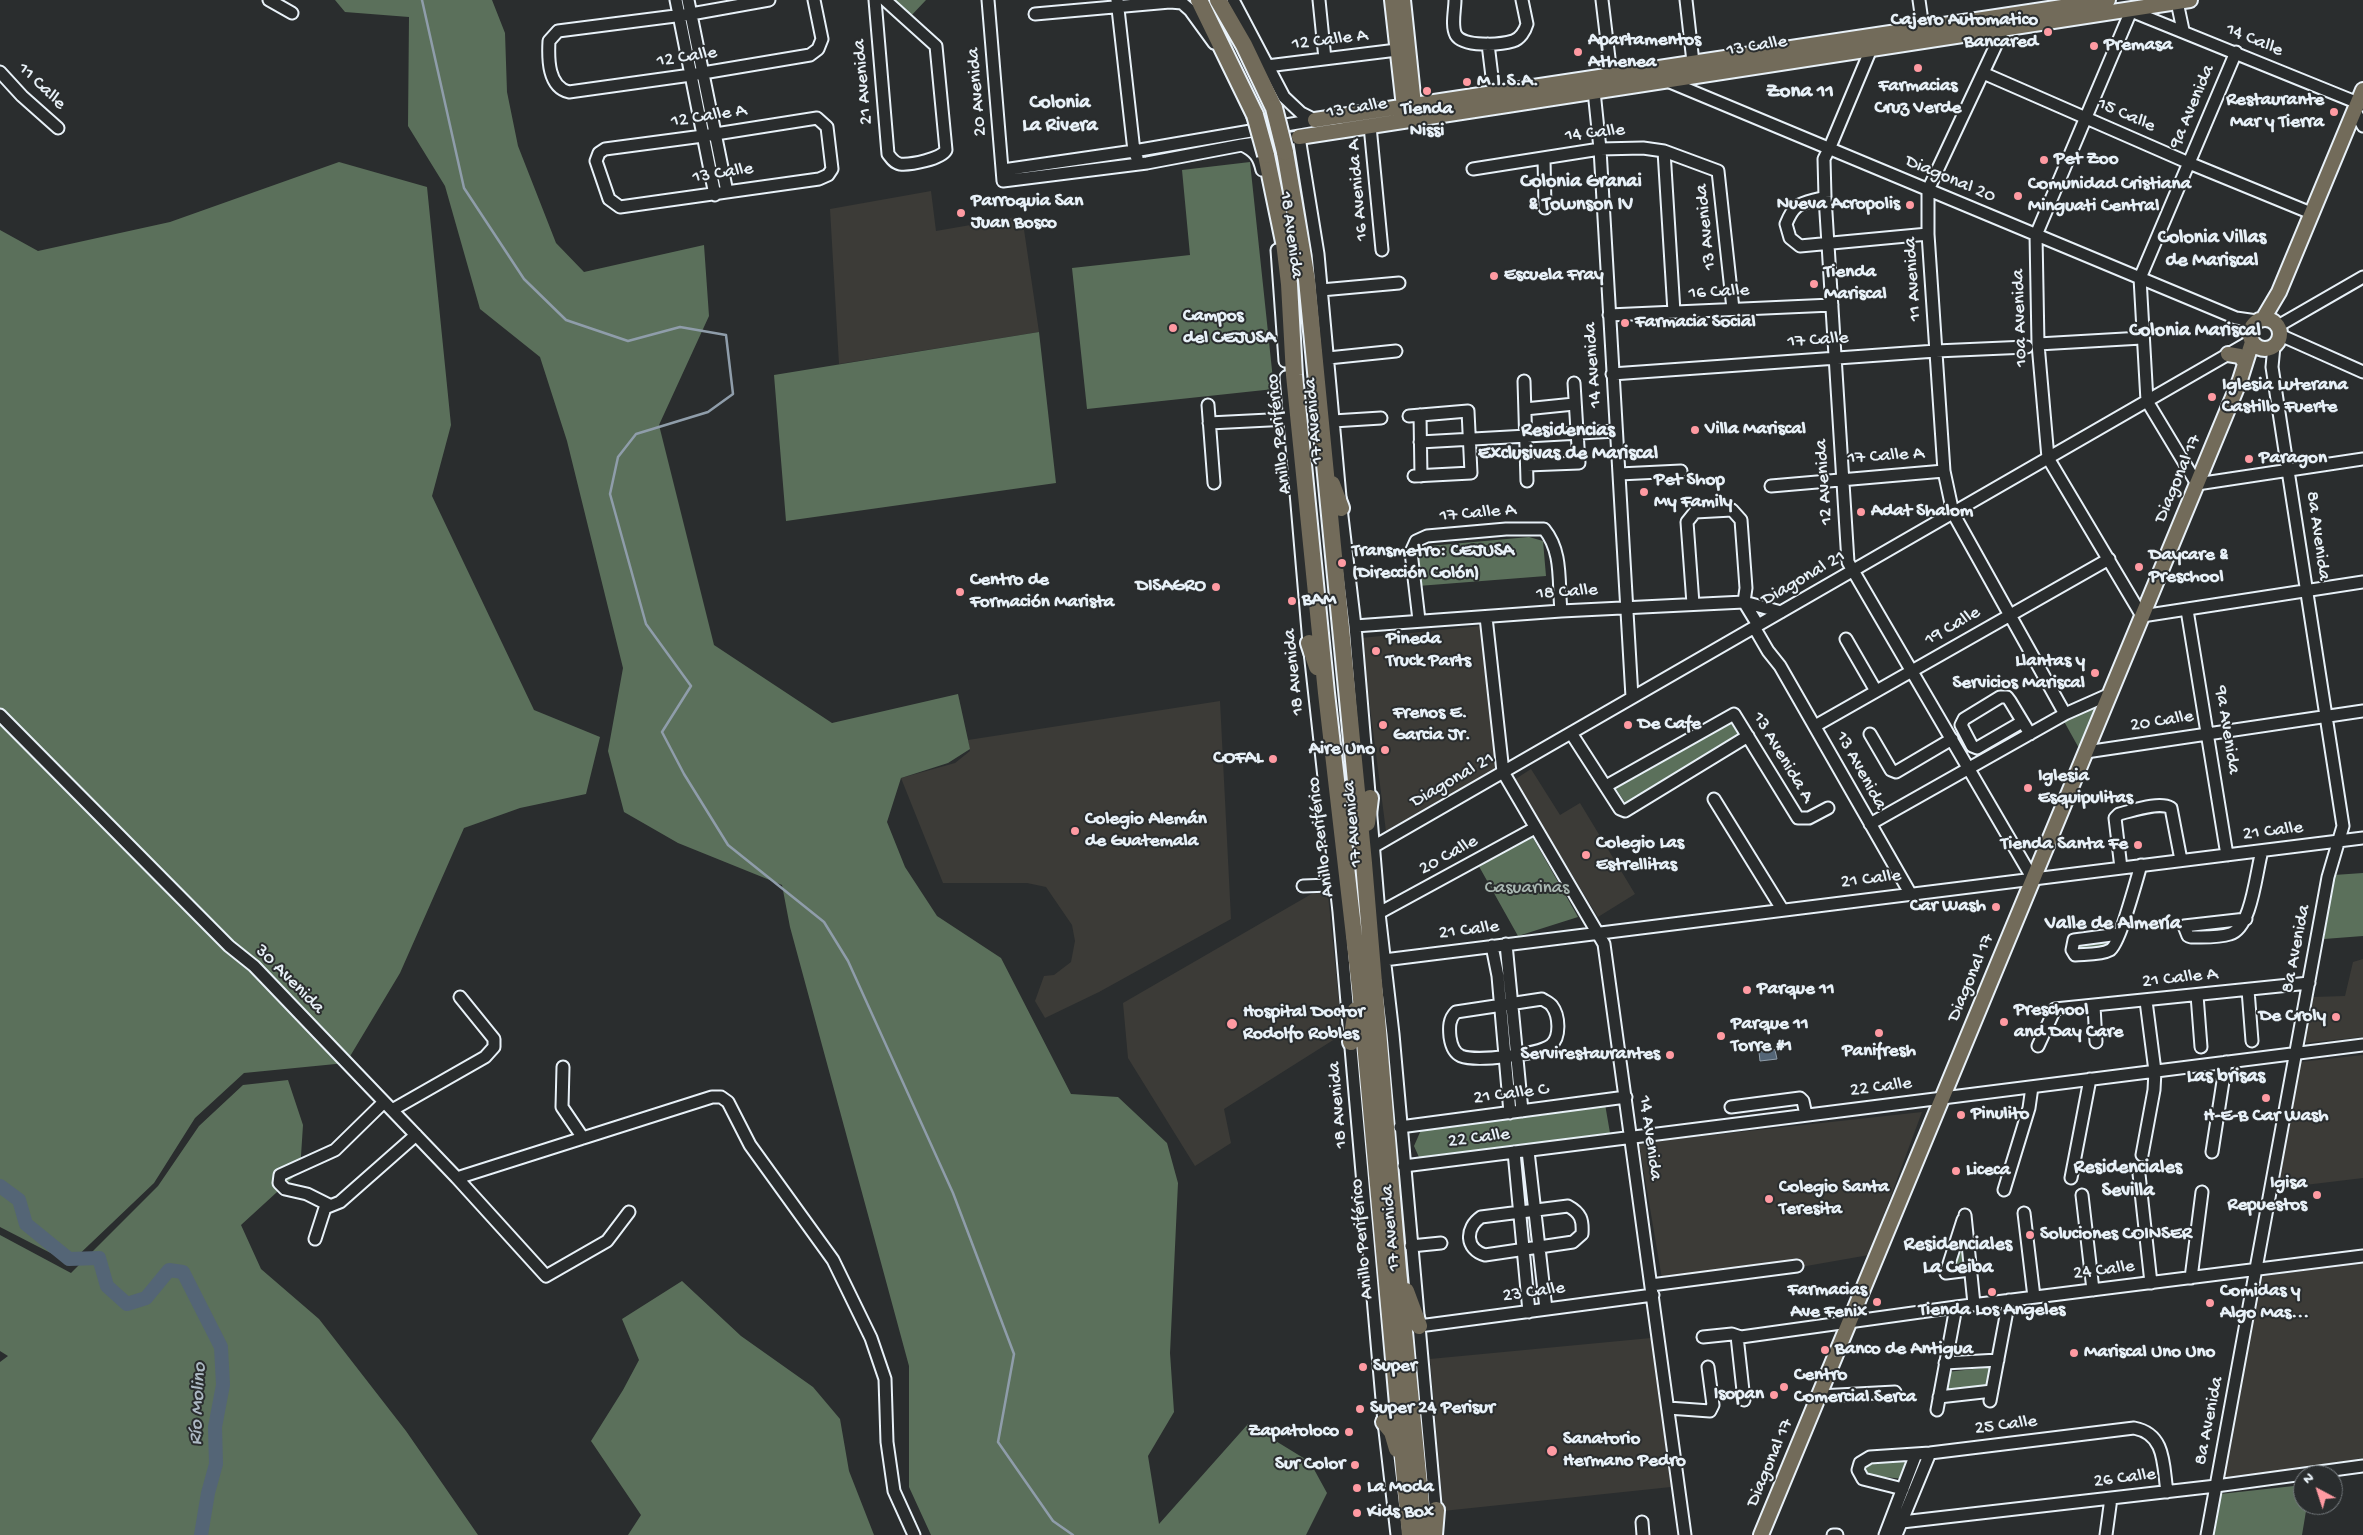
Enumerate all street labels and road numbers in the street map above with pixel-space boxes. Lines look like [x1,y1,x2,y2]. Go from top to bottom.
street label: 14 Calle [2222,19,2286,63]
street label: 12 Calle A [1291,25,1369,57]
street label: 13 Calle [1725,31,1789,63]
street label: 21 Avenida [849,38,879,126]
street label: 12 Calle [655,42,719,74]
street label: 20 Avenida [963,47,993,137]
street label: 11 Calle [12,58,70,116]
street label: 9a Avenida [2165,62,2221,152]
street label: 13 Calle [1325,93,1389,125]
street label: 15 Calle [2093,93,2159,139]
street label: 12 Calle A [670,100,748,134]
street label: 14 Calle [1564,120,1626,148]
street label: 16 Avenida A [1343,138,1375,242]
street label: Diagonal 20 [1901,151,1999,209]
street label: 13 Calle [691,158,755,190]
street label: 13 Avenida [1691,183,1723,271]
street label: 18 Avenida [1273,190,1307,280]
street label: 11 Avenida [1900,236,1928,322]
street label: 10a Avenida [2008,269,2034,367]
street label: 16 Calle [1688,280,1750,306]
street label: 14 Avenida [1580,322,1608,408]
street label: 17 Calle [1787,327,1849,355]
street label: Anillo Periférico [1262,373,1298,495]
street label: 17 Avenida [1300,377,1330,465]
street label: Diagonal 17 [2150,431,2208,527]
street label: 12 Avenida [1811,438,1839,526]
street label: 17 Calle A [1847,443,1925,471]
street label: 8a Avenida [2299,490,2335,582]
street label: 17 Calle A [1439,499,1517,529]
street label: Diagonal 21 [1758,546,1850,612]
street label: 18 Calle [1535,579,1599,607]
street label: 19 Calle [1921,602,1985,652]
street label: 18 Avenida [1279,628,1311,716]
street label: 9a Avenida [2208,684,2244,776]
street label: 20 Calle [2129,706,2195,738]
street label: 13 Avenida A [1746,708,1818,808]
street label: 13 Avenida [1829,728,1891,814]
street label: Diagonal 21 [1407,748,1499,814]
street label: Anillo Periférico [1303,776,1341,898]
street label: 17 Avenida [1339,780,1369,868]
street label: 21 Calle [2242,817,2304,847]
street label: 20 Calle [1416,831,1482,881]
street label: 21 Calle [1840,865,1902,895]
street label: 8a Avenida [2277,903,2317,995]
street label: 21 Calle [1438,916,1500,946]
street label: Diagonal 17 [1943,930,2001,1026]
street label: 30 Avenida [249,940,329,1020]
street label: 21 Calle A [2141,964,2219,994]
street label: 18 Avenida [1324,1061,1354,1149]
street label: 22 Calle [1849,1073,1913,1103]
street label: 21 Calle C [1472,1079,1550,1111]
street label: 14 Avenida [1632,1094,1666,1182]
street label: 22 Calle [1447,1124,1511,1154]
street label: Anillo Periférico [1346,1178,1380,1300]
street label: 17 Avenida [1377,1184,1407,1272]
street label: 24 Calle [2072,1256,2136,1286]
street label: 23 Calle [1501,1277,1567,1309]
street label: 8a Avenida [2190,1375,2230,1467]
street label: 25 Calle [1973,1411,2039,1441]
street label: Diagonal 17 [1742,1415,1800,1511]
street label: 26 Calle [2093,1464,2157,1494]

